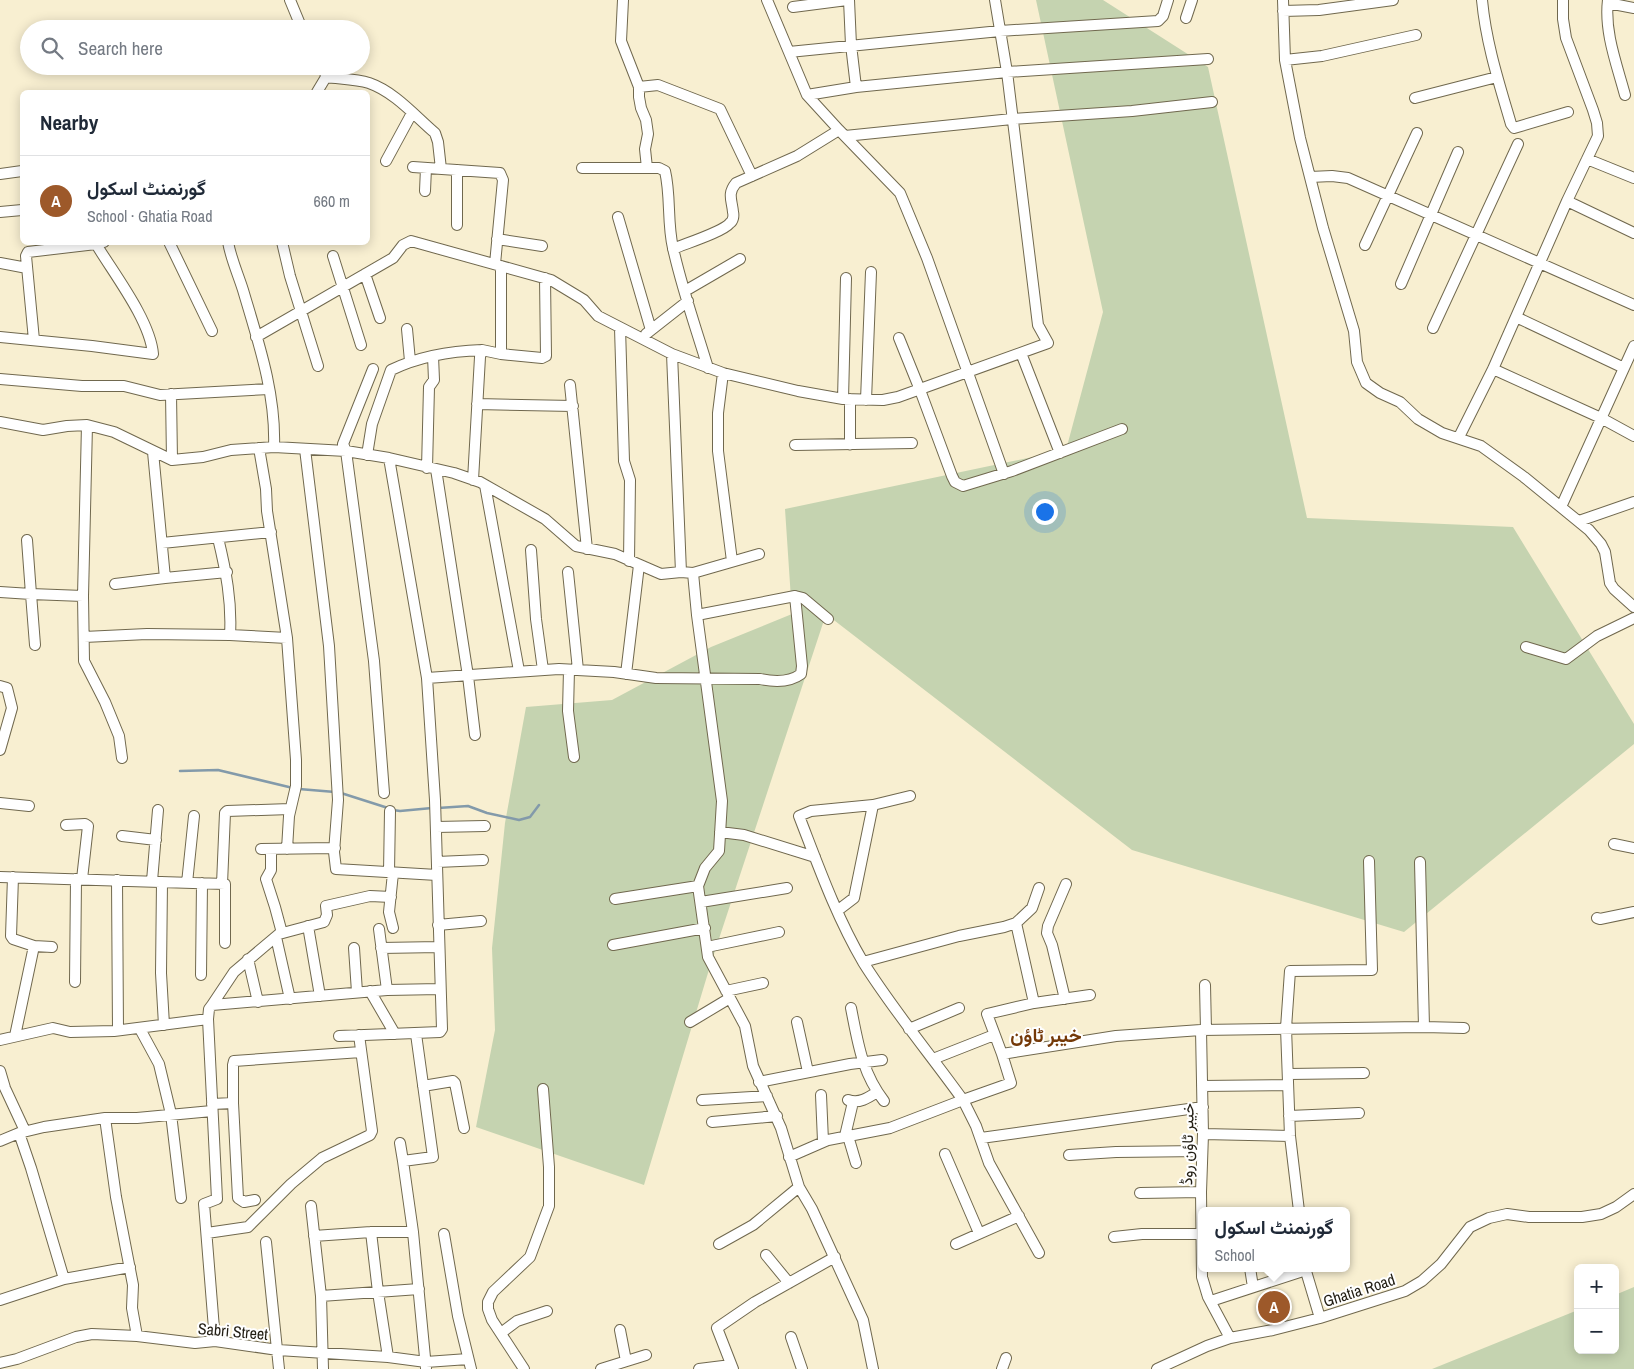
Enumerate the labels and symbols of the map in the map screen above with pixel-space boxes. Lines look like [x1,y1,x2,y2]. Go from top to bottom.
your location [1032,499,1058,525]
district label: خیبر ٹاؤن [1010,1022,1082,1048]
street label: خیبر ٹاؤن روڈ [1175,1102,1199,1185]
street label: Ghatia Road [1320,1268,1398,1312]
pin: A [1258,1288,1290,1326]
street label: Sabri Street [197,1317,269,1345]

